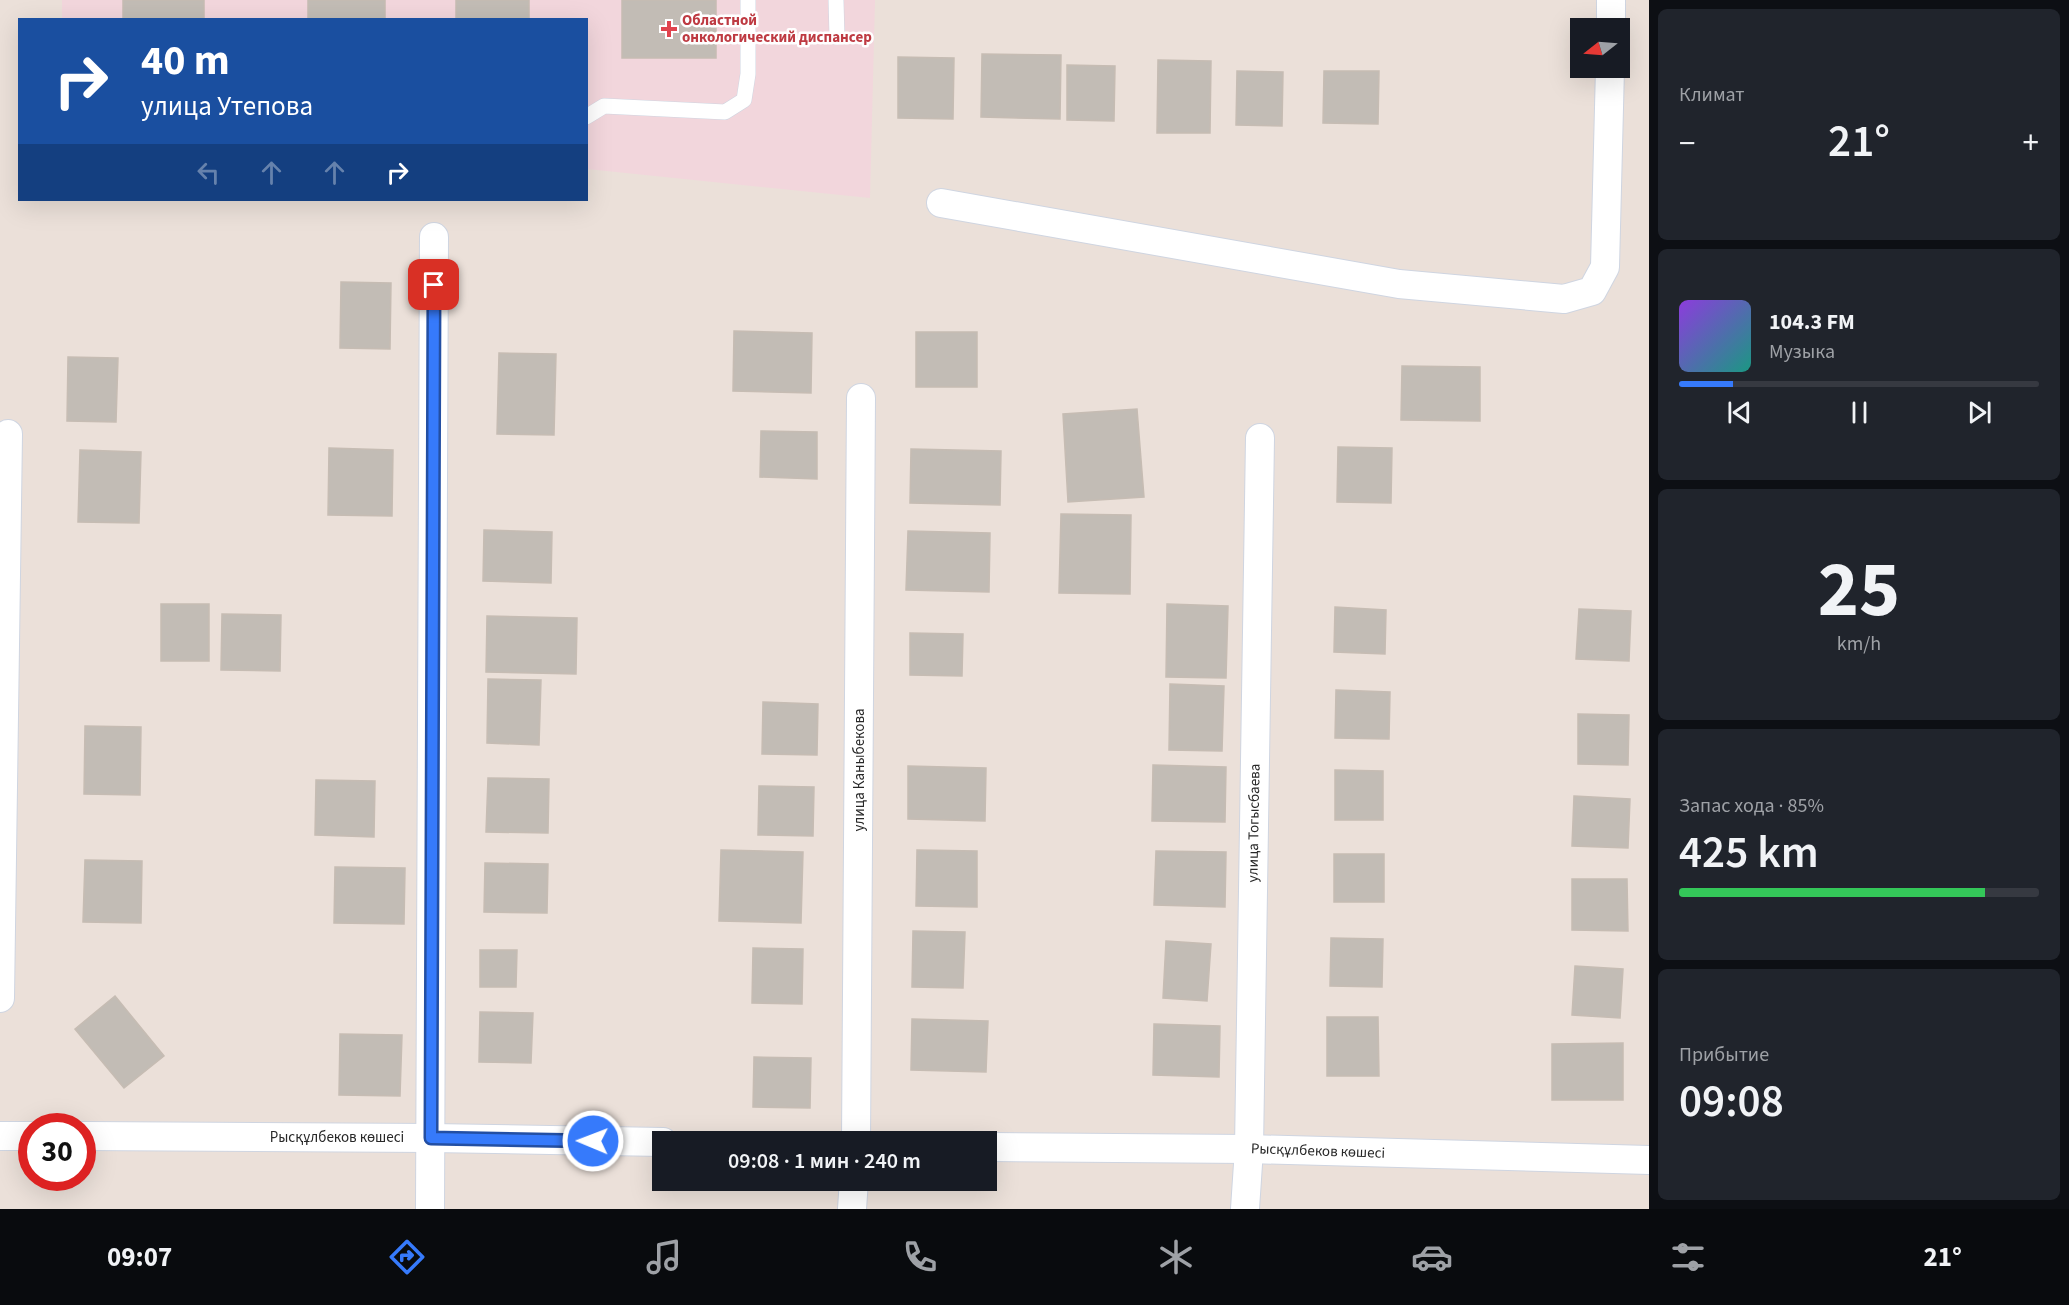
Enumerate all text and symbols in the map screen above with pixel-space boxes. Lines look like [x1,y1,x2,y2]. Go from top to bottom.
place label: Областной онкологический диспансер [682,10,872,48]
north arrow [1570,18,1630,78]
map controls [1570,18,1630,78]
marker: Областной онкологический диспансер [660,20,678,38]
text: 40 m [141,31,230,91]
icon: right [42,42,120,120]
text: Климат [1679,81,1745,109]
text: улица Утепова [141,87,313,126]
text: 21° [1828,110,1890,174]
text: − [1679,120,1695,167]
text: + [2023,120,2039,167]
icon: left [192,156,225,189]
icon: ahead [255,156,288,189]
icon: ahead [318,156,351,189]
icon: right [381,156,414,189]
pin [408,259,459,310]
icon: arrive [417,268,450,301]
text: 104.3 FM [1769,306,1855,338]
text: Музыка [1769,338,1835,366]
icon: previous [1723,396,1756,429]
icon: pause [1843,396,1876,429]
icon: next [1963,396,1996,429]
text: 25 [1818,535,1900,646]
text: km/h [1837,630,1881,658]
street label: улица Каныбекова [849,708,870,832]
street label: улица Тогысбаева [1242,763,1266,883]
text: Запас хода · 85% [1679,792,1824,820]
text: 425 km [1679,821,1819,885]
text: Прибытие [1679,1041,1769,1069]
text: 09:08 [1679,1070,1784,1134]
position arrow [561,1109,625,1173]
speed limit sign: 30 [18,1113,96,1191]
street label: Рысқұлбеков көшесі [270,1127,404,1148]
street label: Рысқұлбеков көшесі [1250,1138,1386,1164]
text: 09:08 · 1 мин · 240 m [728,1145,921,1177]
icon: directions [386,1236,428,1278]
icon: music [643,1236,685,1278]
icon: phone [899,1236,941,1278]
icon: climate [1155,1236,1197,1278]
icon: car [1411,1236,1453,1278]
icon: filters [1667,1236,1709,1278]
text: 09:07 [107,1238,172,1277]
text: 21° [1924,1238,1962,1277]

